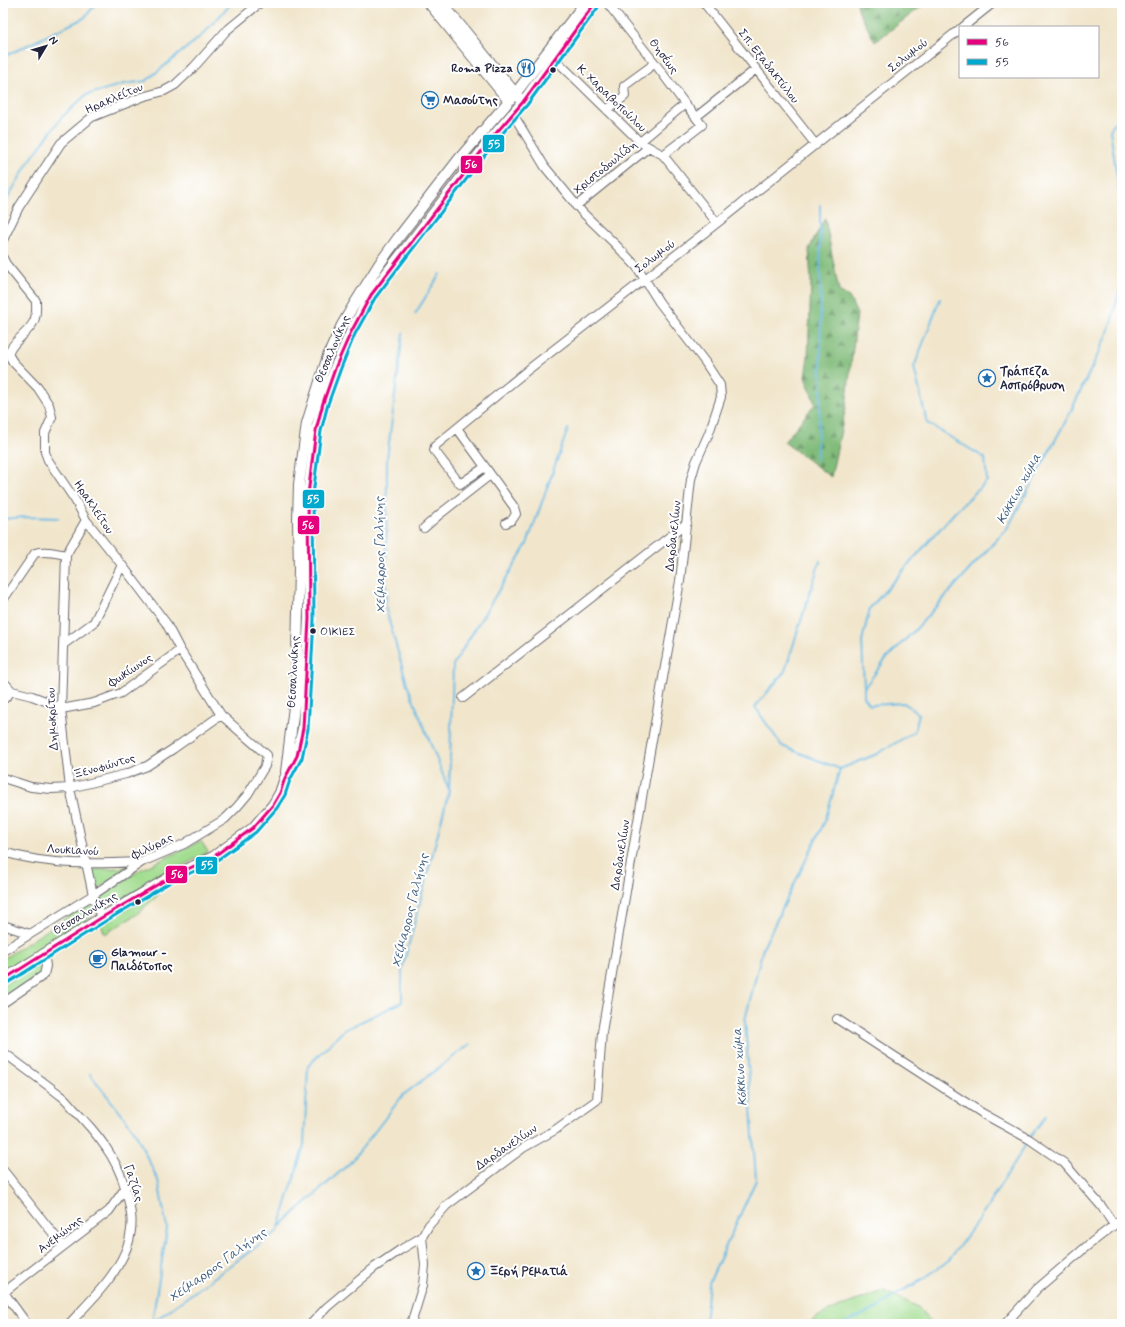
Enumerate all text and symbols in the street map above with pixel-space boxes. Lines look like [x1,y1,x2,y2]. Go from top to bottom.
north arrow [26,26,66,66]
street label: Σπ. Εξαδακτύλου [734,26,803,108]
legend [959,26,1099,78]
text: N [45,33,61,48]
street label: Θησέως [645,35,682,77]
street label: Σολωμού [885,35,932,76]
text: 56 [995,35,1009,51]
text: 55 [995,55,1009,71]
restaurant icon: Roma Pizza [516,58,536,78]
place label: Roma Pizza [451,61,513,77]
street label: Κ. Χαραβοπούλου [573,61,650,137]
unlabelled marker [548,65,558,75]
street label: Ηρακλείτου [83,79,146,118]
supermarket icon: Μασούτης [420,90,440,110]
place label: Μασούτης [443,93,498,109]
line badge: 55 [482,134,505,153]
street label: Χριστοδουλίδη [570,137,641,198]
text: 55 [488,138,500,152]
line badge: 56 [460,155,483,174]
text: 56 [465,158,477,172]
street label: Σολωμού [632,236,679,277]
street label: Θεσσαλονίκης [311,313,354,386]
place label: Τράπεζα Ασπρόβρυση [999,364,1065,394]
place icon: Τράπεζα Ασπρόβρυση [977,368,997,388]
water label: Κόκκινο χώμα [993,450,1046,527]
street label: Ηρακλείτου [69,478,117,538]
line badge: 55 [302,489,325,509]
text: 55 [307,493,319,507]
water label: Χείμαρρος Γαλήνης [371,495,390,613]
street label: Δαρδανελίων [662,500,686,572]
line badge: 56 [297,515,320,535]
text: 56 [302,519,314,533]
place label: ΟΙΚΙΕΣ [320,625,355,639]
marker: ΟΙΚΙΕΣ [308,626,318,636]
street label: Θεσσαλονίκης [284,635,304,709]
street label: Φωκίωνος [104,650,156,692]
street label: Δημοκρίτου [43,686,63,751]
street label: Ξενοφώντος [71,751,137,783]
street label: Δαρδανελίων [608,819,634,892]
street label: Φιλύρας [128,830,176,864]
street label: Λουκιανού [46,842,100,860]
water label: Χείμαρρος Γαλήνης [388,851,433,969]
line badge: 55 [195,856,218,875]
text: 55 [201,859,213,873]
line badge: 56 [165,865,188,884]
text: 56 [171,868,183,882]
street label: Θεσσαλονίκης [50,888,121,939]
unlabelled marker [133,897,143,907]
place label: Glamour - Παιδότοπος [111,945,173,975]
cafe icon: Glamour - Παιδότοπος [88,949,108,969]
water label: Κόκκινο χώμα [729,1027,752,1107]
street label: Δαρδανελίων [473,1121,541,1174]
street label: Γαζίας [119,1163,147,1204]
street label: Ανεμώνης [35,1212,87,1257]
water label: Χείμαρρος Γαλήνης [166,1223,271,1306]
place icon: Ξερή Ρεματιά [466,1261,486,1281]
place label: Ξερή Ρεματιά [489,1264,568,1280]

